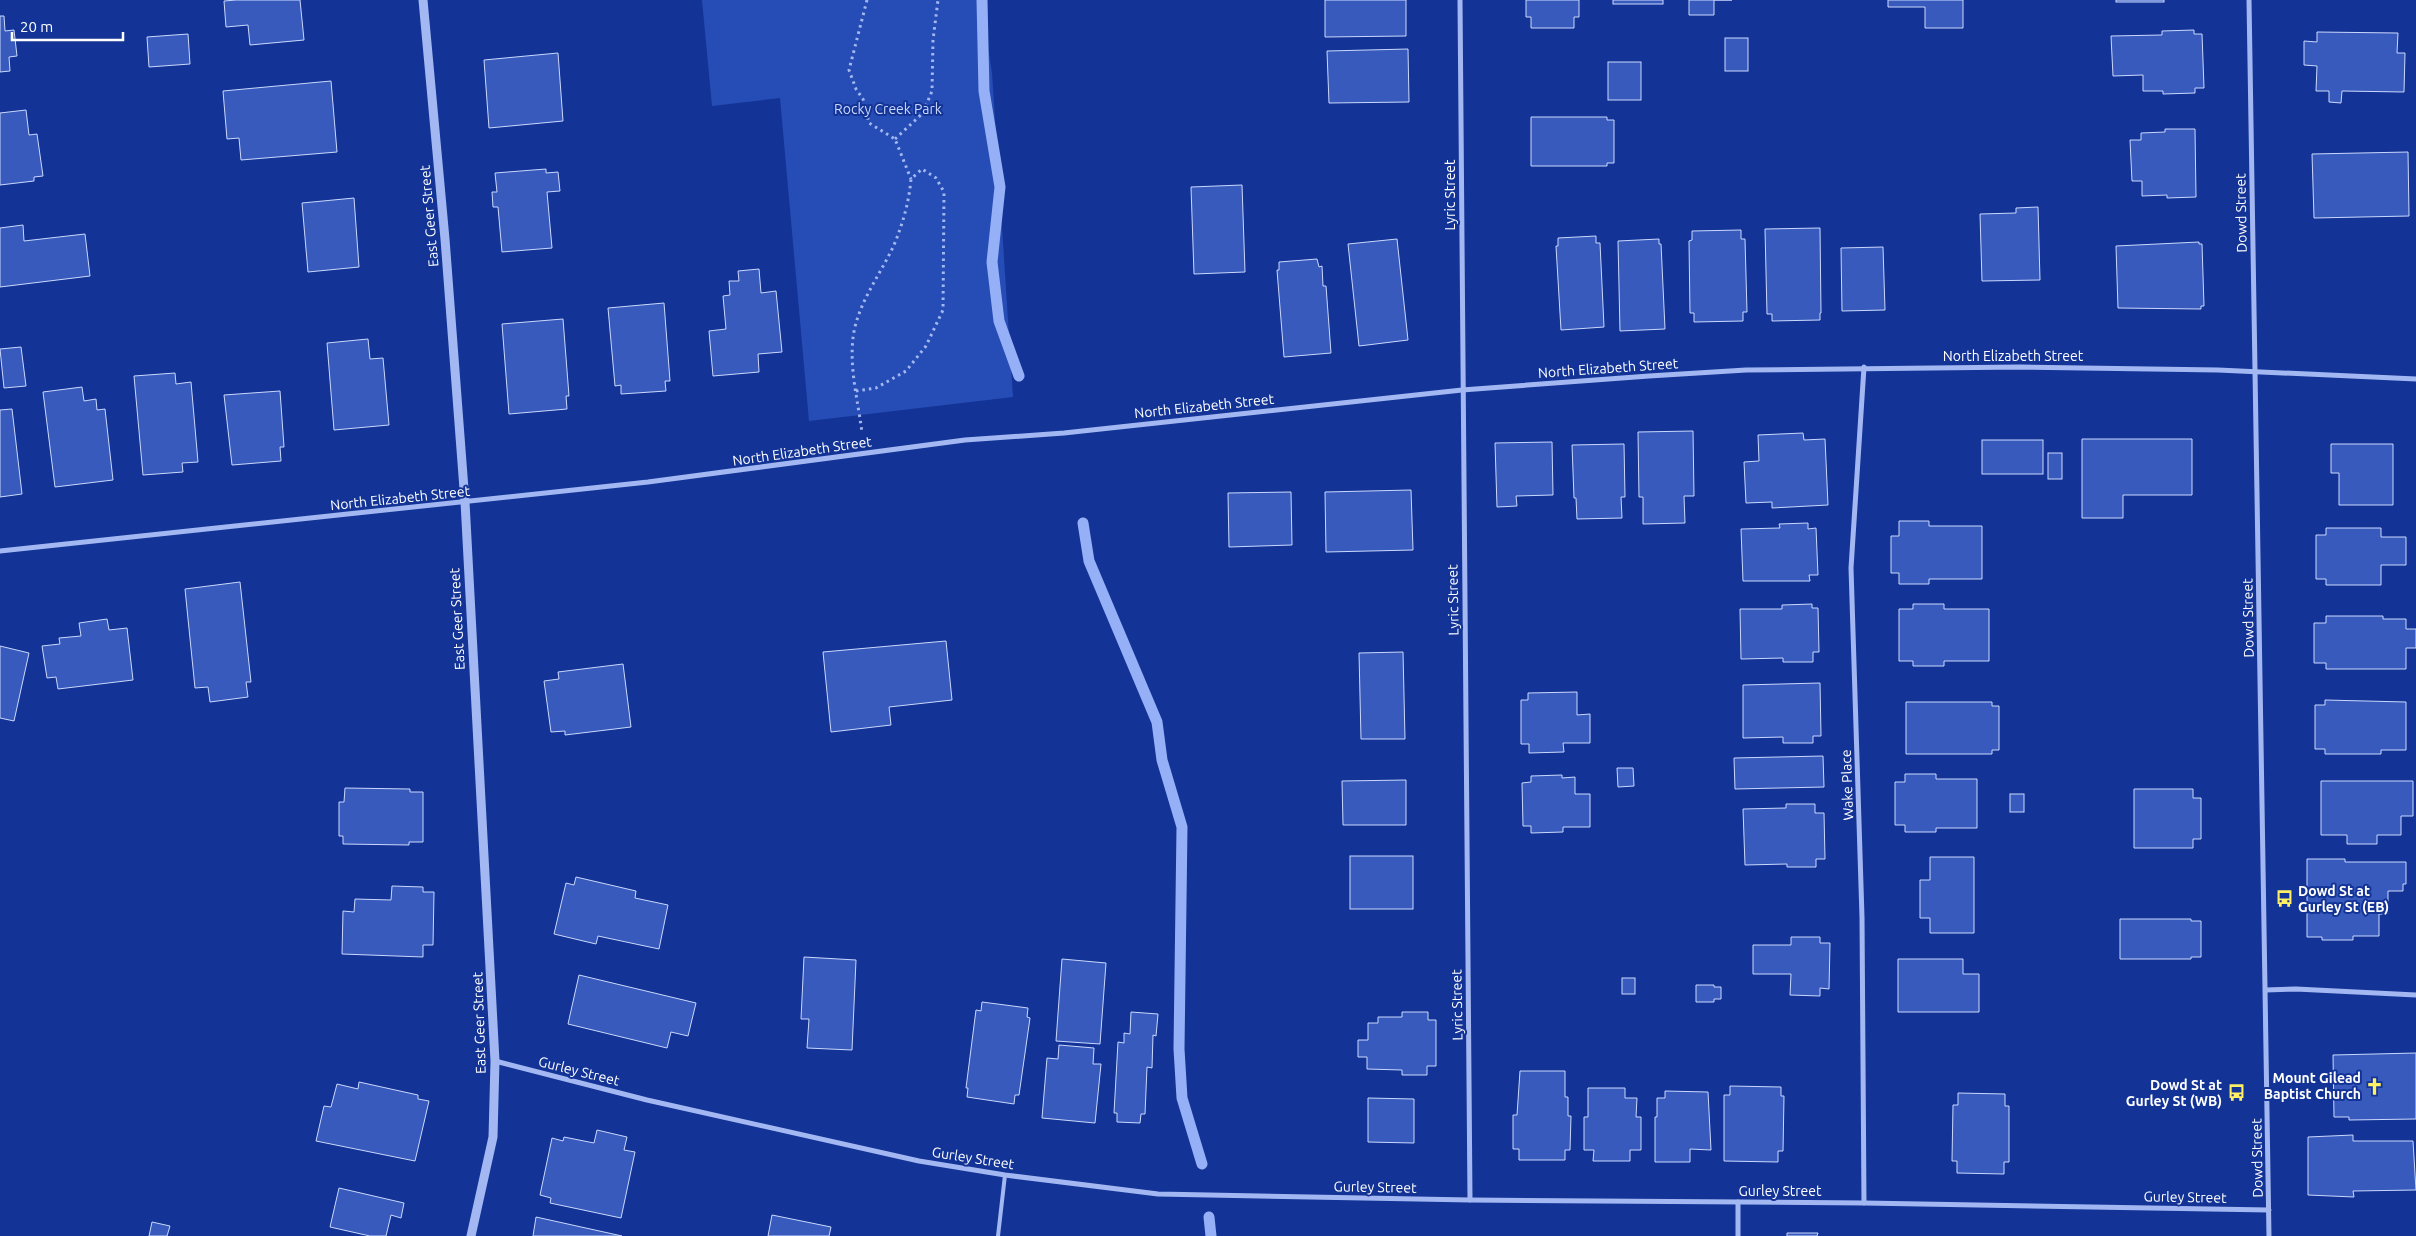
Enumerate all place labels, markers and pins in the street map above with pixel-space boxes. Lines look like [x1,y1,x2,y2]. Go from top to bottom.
place label: Dowd St at Gurley St (EB) [2298,883,2389,915]
bus stop icon: Dowd St at Gurley St (EB) [2274,889,2294,909]
place label: Mount Gilead Baptist Church [2264,1070,2361,1102]
church icon: Mount Gilead Baptist Church [2365,1076,2385,1096]
place label: Dowd St at Gurley St (WB) [2126,1077,2222,1109]
bus stop icon: Dowd St at Gurley St (WB) [2226,1083,2246,1103]

